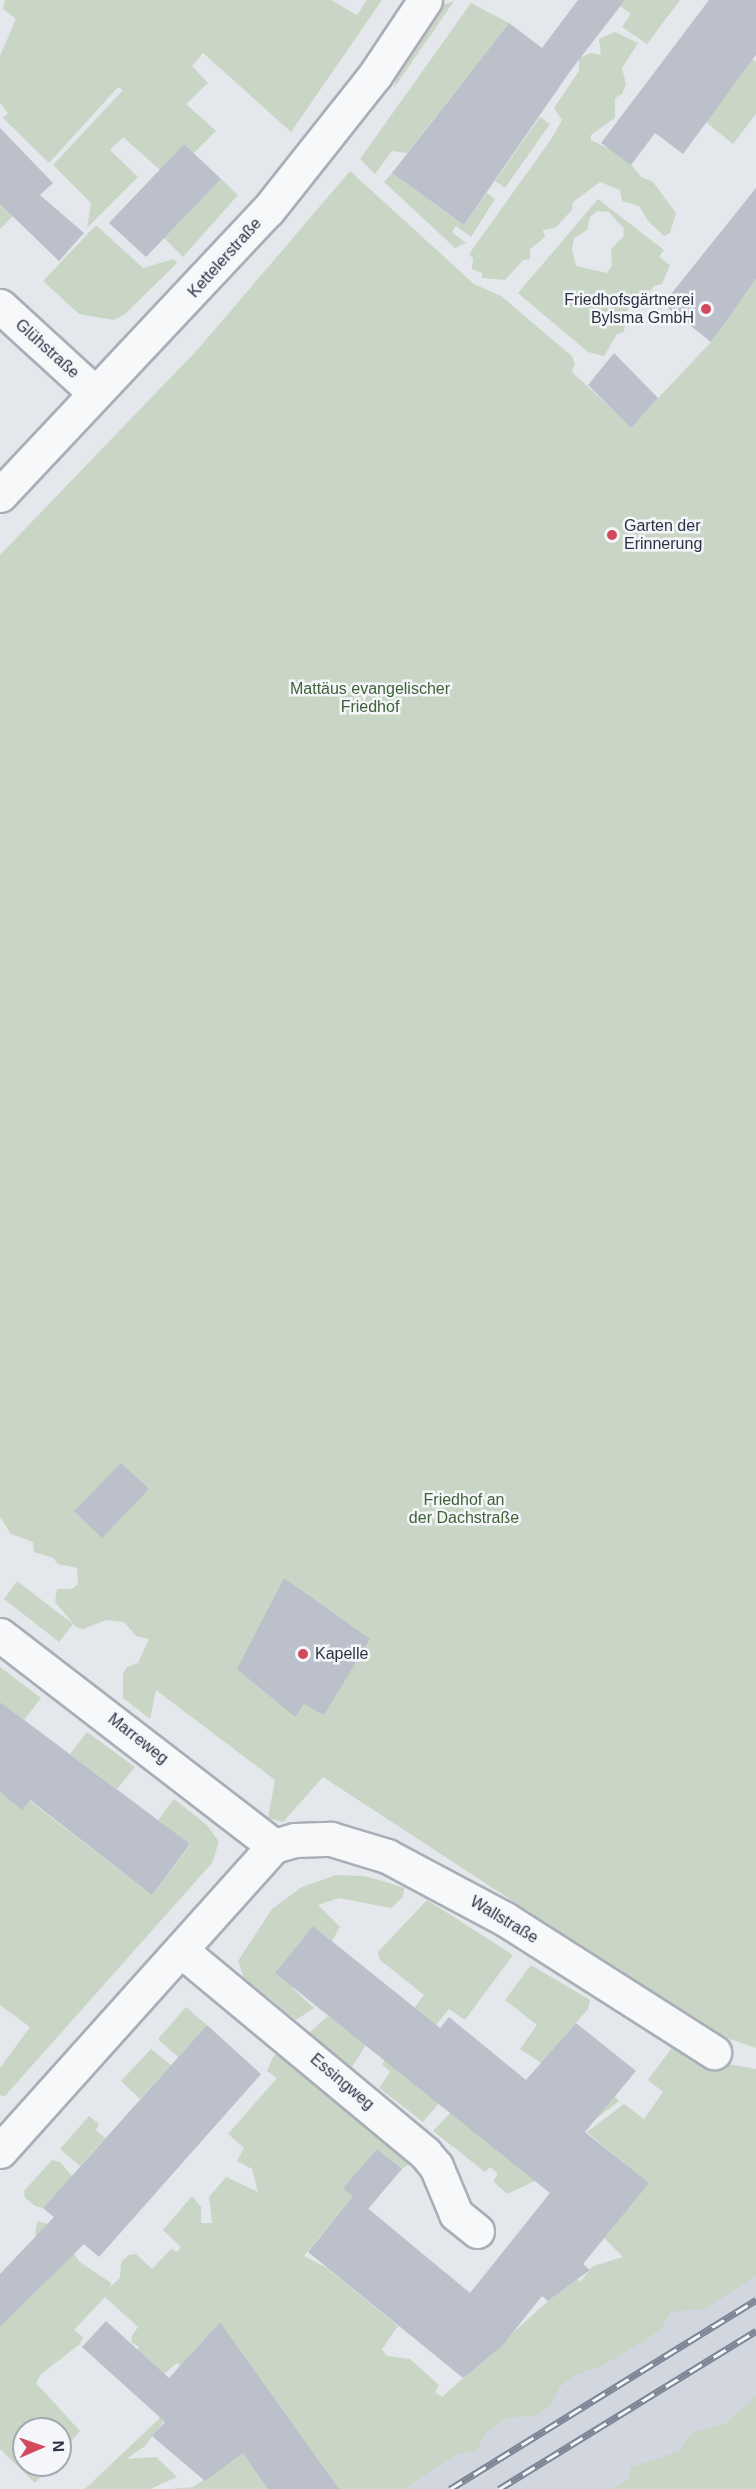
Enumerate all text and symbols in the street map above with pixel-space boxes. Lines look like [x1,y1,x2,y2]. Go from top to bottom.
street label: Kettelerstraße [184,214,266,302]
place label: Friedhofsgärtnerei Bylsma GmbH [564,290,694,328]
marker: Friedhofsgärtnerei Bylsma GmbH [699,302,713,316]
street label: Glühstraße [11,315,83,383]
place label: Garten der Erinnerung [624,516,702,554]
marker: Garten der Erinnerung [605,528,619,542]
park label: Mattäus evangelischer Friedhof [290,679,450,717]
park label: Friedhof an der Dachstraße [409,1490,519,1528]
place label: Kapelle [315,1644,368,1664]
marker: Kapelle [296,1647,310,1661]
street label: Marreweg [104,1710,172,1768]
street label: Wallstraße [467,1892,541,1948]
street label: Essingweg [306,2050,378,2114]
north arrow [12,2417,72,2477]
text: N [50,2440,67,2452]

